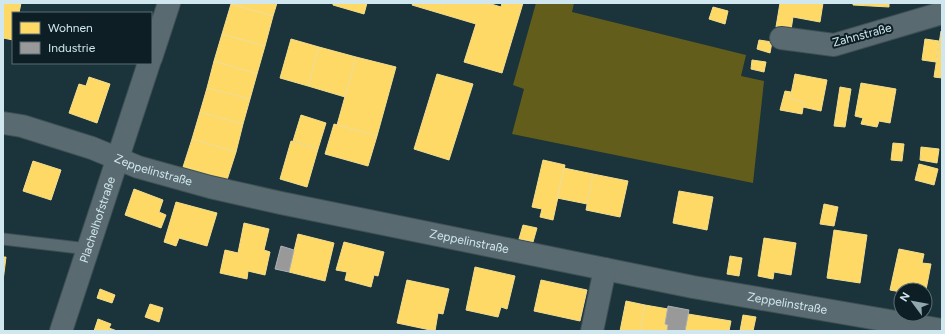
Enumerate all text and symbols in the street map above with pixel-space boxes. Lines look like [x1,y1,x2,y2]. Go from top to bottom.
legend [12,12,152,64]
street label: Zahnstraße [831,20,894,50]
text: Wohnen [48,21,93,35]
text: Industrie [48,41,96,55]
street label: Zeppelinstraße [112,151,194,189]
street label: Plachelhofstraße [77,175,118,265]
street label: Zeppelinstraße [428,226,511,256]
north arrow [893,282,933,322]
street label: Zeppelinstraße [746,289,829,317]
text: N [897,290,913,304]

